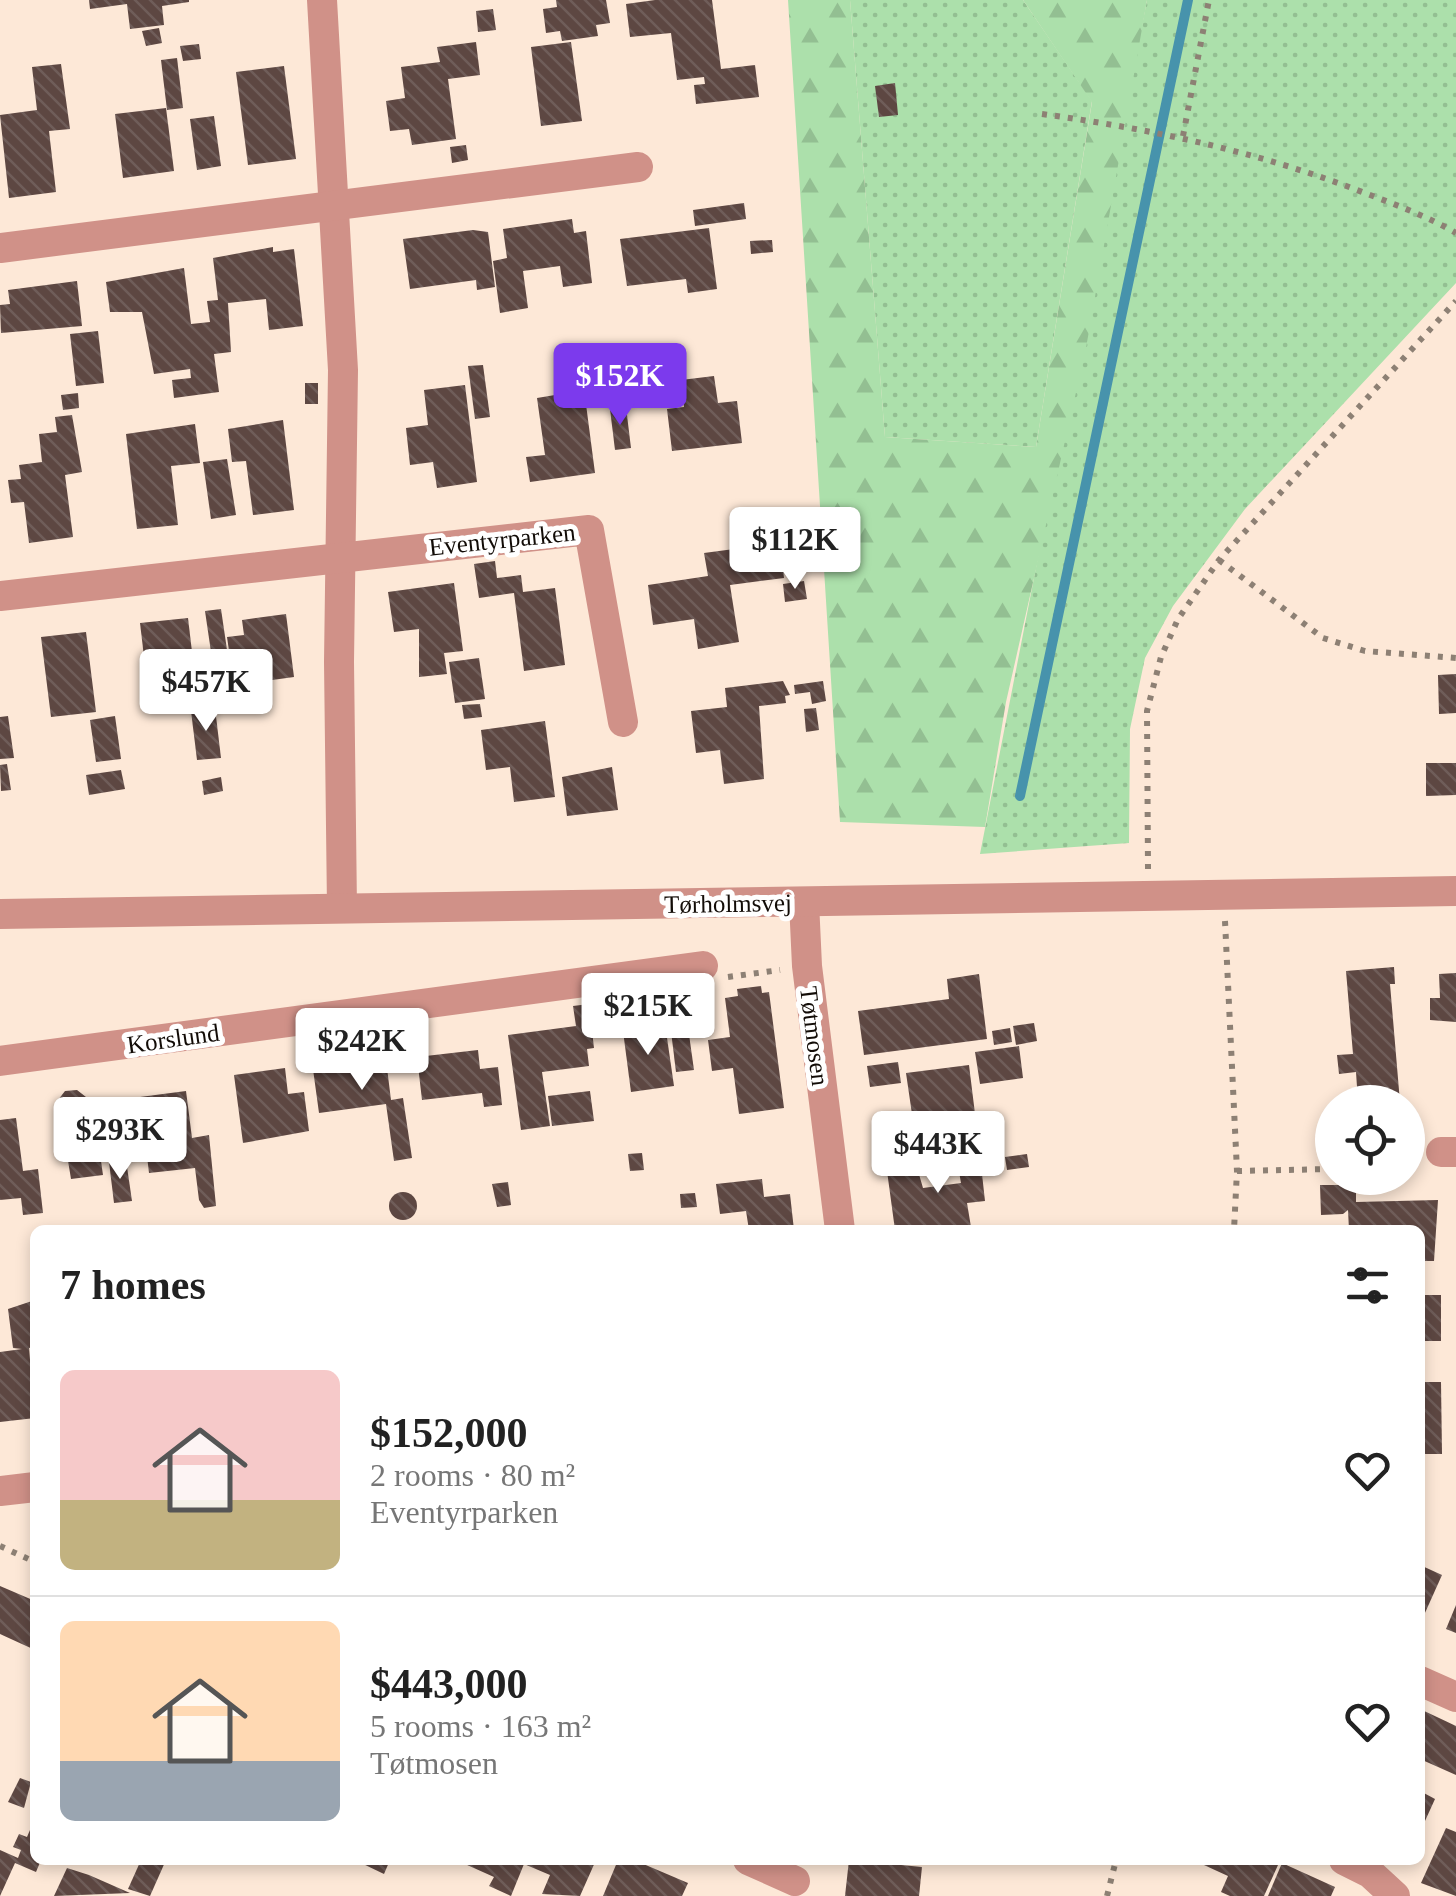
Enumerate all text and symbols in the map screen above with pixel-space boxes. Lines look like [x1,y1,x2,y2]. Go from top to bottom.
pin: $152K [550,343,690,428]
text: $152K [576,357,664,393]
pin: $112K [725,507,865,592]
street label: Eventyrparken [427,518,577,561]
text: $112K [751,521,839,557]
pin: $457K [136,649,276,734]
text: $457K [162,663,250,699]
street label: Tørholmsvej [664,889,792,918]
pin: $215K [578,973,718,1058]
street label: Tøtmosen [795,985,834,1088]
text: $215K [604,987,692,1023]
pin: $242K [292,1008,432,1093]
street label: Korslund [125,1019,222,1058]
text: $242K [318,1022,406,1058]
map controls [1315,1085,1425,1195]
button: locate [1315,1085,1425,1195]
pin: $293K [50,1097,190,1182]
text: $293K [76,1111,164,1147]
pin: $443K [868,1111,1008,1196]
text: $443K [894,1125,982,1161]
icon: filters [1340,1258,1395,1313]
text: 7 homes [60,1262,206,1308]
icon: home [140,1410,260,1530]
text: $152,000 [370,1410,528,1456]
icon: heart [1340,1443,1395,1498]
text: 2 rooms · 80 m² [370,1457,575,1493]
text: Eventyrparken [370,1494,558,1530]
icon: home [140,1661,260,1781]
text: $443,000 [370,1661,528,1707]
icon: heart [1340,1694,1395,1749]
text: 5 rooms · 163 m² [370,1708,591,1744]
text: Tøtmosen [370,1745,498,1781]

